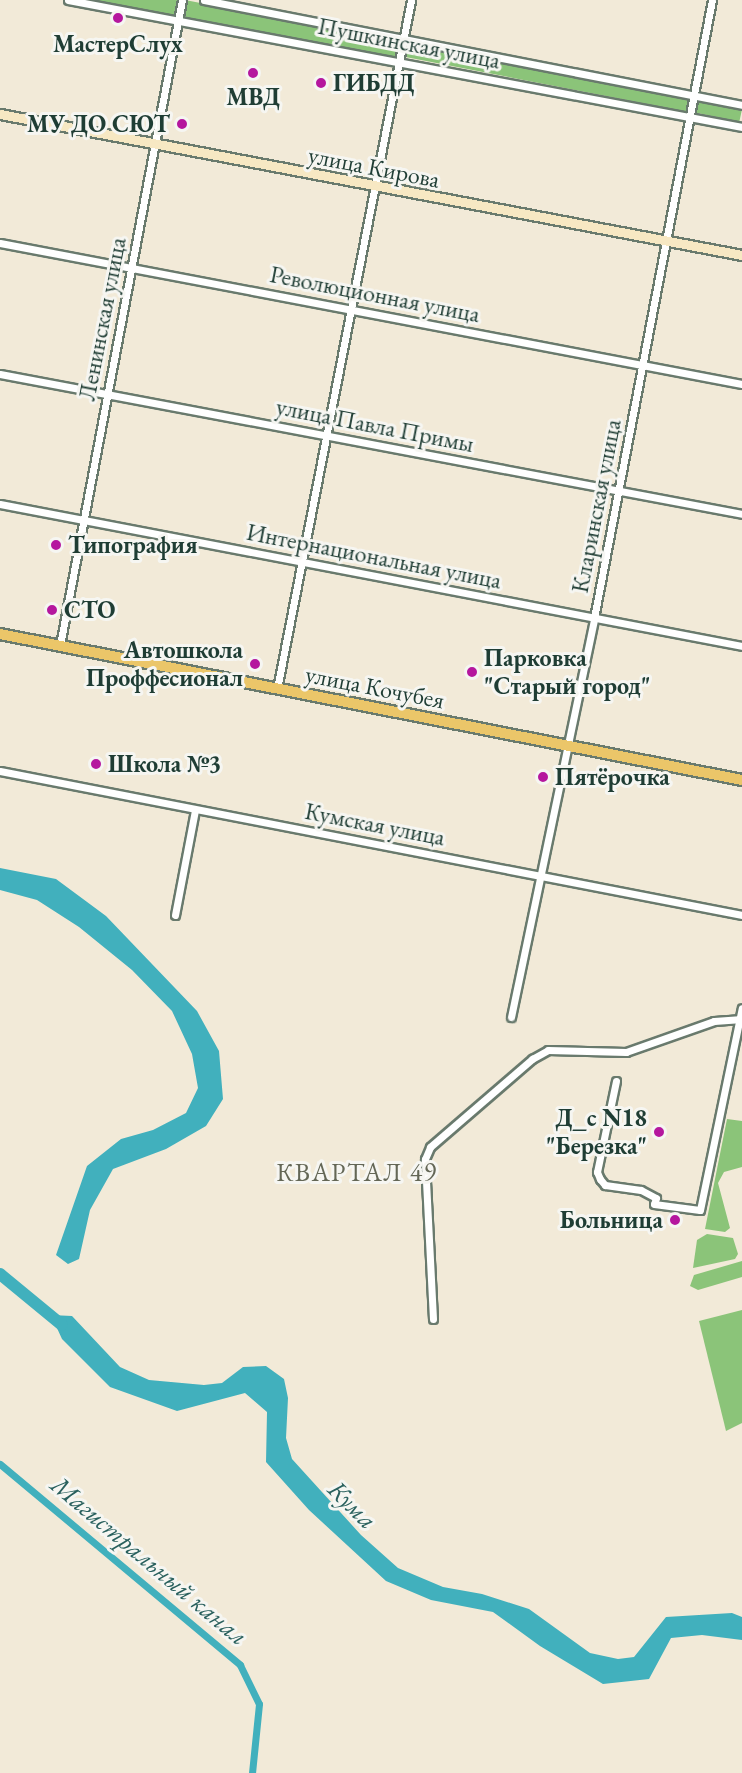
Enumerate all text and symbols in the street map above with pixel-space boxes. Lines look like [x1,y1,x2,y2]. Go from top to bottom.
marker: МастерСлух [109,9,127,27]
street label: Пушкинская улица [315,11,503,75]
place label: МастерСлух [53,30,183,58]
marker: МВД [246,66,260,80]
place label: ГИБДД [333,69,414,97]
marker: ГИБДД [314,76,328,90]
place label: МВД [226,83,280,111]
place label: МУ ДО СЮТ [27,110,170,138]
marker: МУ ДО СЮТ [175,117,189,131]
street label: улица Кирова [306,140,442,194]
street label: Ленинская улица [72,235,132,403]
street label: Революционная улица [268,260,482,328]
street label: улица Павла Примы [274,392,476,458]
street label: Кларинская улица [565,417,627,595]
street label: Интернациональная улица [244,517,504,595]
place label: Типография [68,531,198,559]
marker: Типография [49,538,63,552]
place label: СТО [64,596,115,624]
marker: СТО [45,603,59,617]
place label: Автошкола Проффесионал [86,636,243,692]
place label: Парковка "Старый город" [484,644,651,700]
marker: Автошкола Проффесионал [248,657,262,671]
street label: улица Кочубея [303,659,447,715]
marker: Парковка "Старый город" [465,665,479,679]
place label: Школа №3 [108,750,221,778]
marker: Школа №3 [89,757,103,771]
place label: Пятёрочка [555,763,670,791]
marker: Пятёрочка [536,770,550,784]
street label: Кумская улица [303,796,447,852]
place label: Д_с N18 "Березка" [546,1104,647,1160]
marker: Д_с N18 "Березка" [652,1125,666,1139]
district label: КВАРТАЛ 49 [276,1157,438,1189]
place label: Больница [560,1206,663,1234]
marker: Больница [668,1213,682,1227]
water label: Магистральный канал [44,1470,254,1652]
water label: Кума [321,1474,383,1536]

